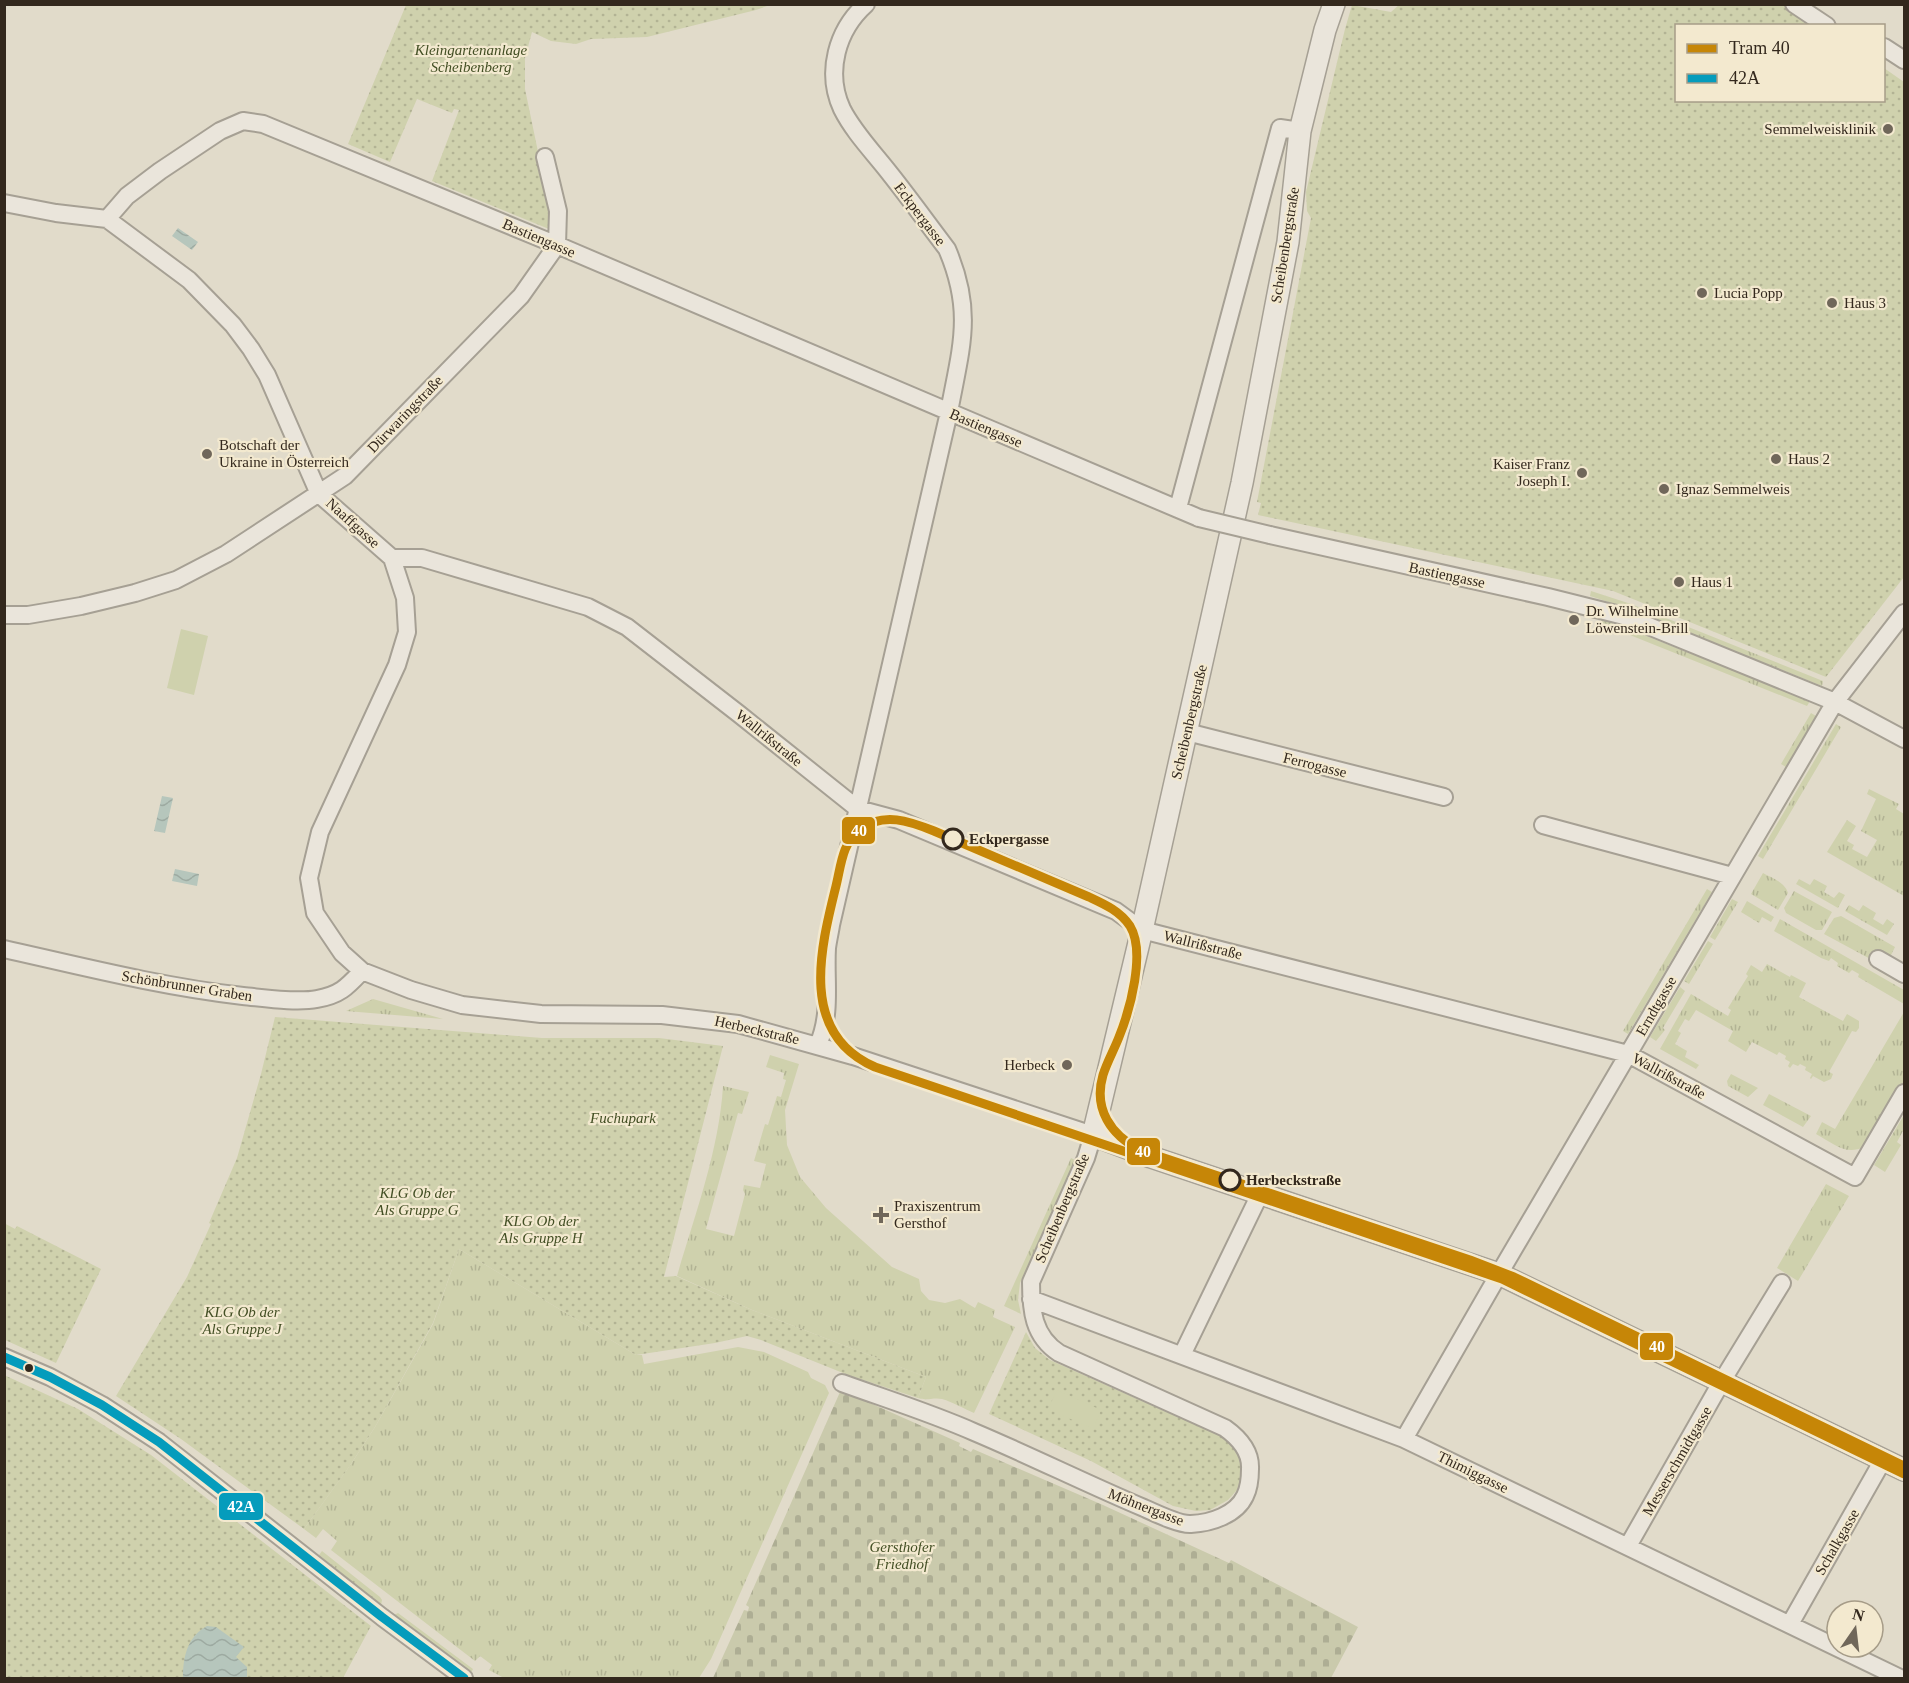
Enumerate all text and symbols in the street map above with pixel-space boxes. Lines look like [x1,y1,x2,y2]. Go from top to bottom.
legend [1675,24,1885,102]
text: Tram 40 [1729,38,1790,58]
park label: Kleingartenanlage Scheibenberg [414,42,528,75]
text: 42A [1729,68,1760,88]
place label: Semmelweisklinik [1764,121,1876,137]
marker: Semmelweisklinik [1881,122,1895,136]
street label: Eckpergasse [891,179,949,249]
street label: Scheibenbergstraße [1268,186,1302,304]
street label: Bastiengasse [500,215,578,261]
place label: Lucia Popp [1714,285,1783,301]
marker: Lucia Popp [1695,286,1709,300]
place label: Haus 3 [1844,295,1886,311]
marker: Haus 3 [1825,296,1839,310]
street label: Dürwaringstraße [364,372,446,456]
street label: Bastiengasse [947,405,1025,451]
place label: Botschaft der Ukraine in Österreich [219,437,349,470]
marker: Botschaft der Ukraine in Österreich [200,447,214,461]
place label: Haus 2 [1788,451,1830,467]
marker: Haus 2 [1769,452,1783,466]
place label: Kaiser Franz Joseph I. [1493,456,1570,489]
marker: Kaiser Franz Joseph I. [1575,466,1589,480]
place label: Ignaz Semmelweis [1676,481,1790,497]
marker: Ignaz Semmelweis [1657,482,1671,496]
street label: Naaffgasse [323,495,383,551]
street label: Bastiengasse [1407,559,1487,591]
place label: Haus 1 [1691,574,1733,590]
marker: Haus 1 [1672,575,1686,589]
place label: Dr. Wilhelmine Löwenstein-Brill [1586,603,1688,636]
marker: Dr. Wilhelmine Löwenstein-Brill [1567,613,1581,627]
street label: Scheibenbergstraße [1168,663,1210,781]
street label: Wallrißstraße [733,706,806,770]
street label: Ferrogasse [1282,749,1349,781]
line badge: 40 [841,816,876,845]
text: 40 [851,822,867,839]
marker: Eckpergasse [942,828,964,850]
place label: Eckpergasse [969,831,1049,847]
street label: Wallrißstraße [1162,928,1244,963]
street label: Schönbrunner Graben [121,968,254,1004]
street label: Erndtgasse [1633,973,1680,1039]
street label: Herbeckstraße [713,1012,801,1048]
street label: Wallrißstraße [1630,1050,1709,1102]
place label: Herbeck [1004,1057,1055,1073]
marker: Herbeck [1060,1058,1074,1072]
park label: Fuchupark [589,1110,656,1126]
line badge: 40 [1126,1137,1161,1166]
text: 40 [1135,1143,1151,1160]
street label: Scheibenbergstraße [1032,1151,1092,1265]
marker: Herbeckstraße [1219,1169,1241,1191]
place label: Herbeckstraße [1246,1172,1341,1188]
park label: KLG Ob der Als Gruppe G [374,1185,459,1218]
place label: Praxiszentrum Gersthof [894,1198,981,1231]
marker: Praxiszentrum Gersthof [872,1206,890,1224]
park label: KLG Ob der Als Gruppe H [498,1213,584,1246]
park label: KLG Ob der Als Gruppe J [201,1304,283,1337]
line badge: 40 [1639,1332,1674,1361]
text: 40 [1649,1338,1665,1355]
unlabelled marker [23,1362,35,1374]
street label: Messerschmidtgasse [1639,1403,1715,1518]
street label: Thimiggasse [1435,1448,1511,1496]
street label: Möhnergasse [1106,1485,1186,1529]
line badge: 42A [218,1492,264,1521]
text: 42A [227,1498,255,1515]
street label: Schalkgasse [1812,1506,1862,1578]
park label: Gersthofer Friedhof [870,1539,935,1572]
north arrow [1825,1599,1885,1659]
text: N [1851,1605,1867,1625]

